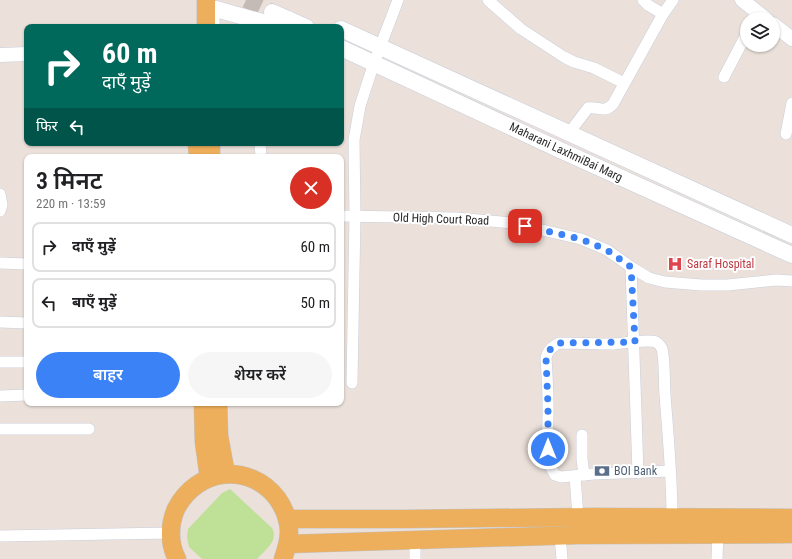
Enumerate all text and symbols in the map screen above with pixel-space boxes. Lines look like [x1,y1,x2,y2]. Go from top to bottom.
map controls [740,12,780,52]
button: layers [740,12,780,52]
text: 60 m [102,37,158,70]
icon: right [36,40,88,92]
text: दाएँ मुड़ें [102,71,151,92]
icon: left [66,116,88,138]
text: फिर [36,117,58,135]
street label: Maharani LaxhmiBai Marg [507,120,625,184]
text: 3 मिनट [36,167,102,195]
button: close [290,167,332,209]
text: 220 m · 13:59 [36,196,106,211]
pin [508,209,542,243]
street label: Old High Court Road [393,210,489,228]
icon: arrive [514,215,536,237]
icon: right [38,236,60,258]
text: दाएँ मुड़ें [72,237,116,255]
text: 60 m [300,238,330,256]
hospital icon: Saraf Hospital [666,255,684,273]
place label: Saraf Hospital [687,257,754,271]
icon: left [38,292,60,314]
text: बाएँ मुड़ें [72,293,117,311]
text: 50 m [300,294,330,312]
button: बाहर [36,352,180,398]
button: शेयर करें [188,352,332,398]
position arrow [527,428,569,470]
bank icon: BOI Bank [593,462,611,480]
place label: BOI Bank [614,464,658,478]

